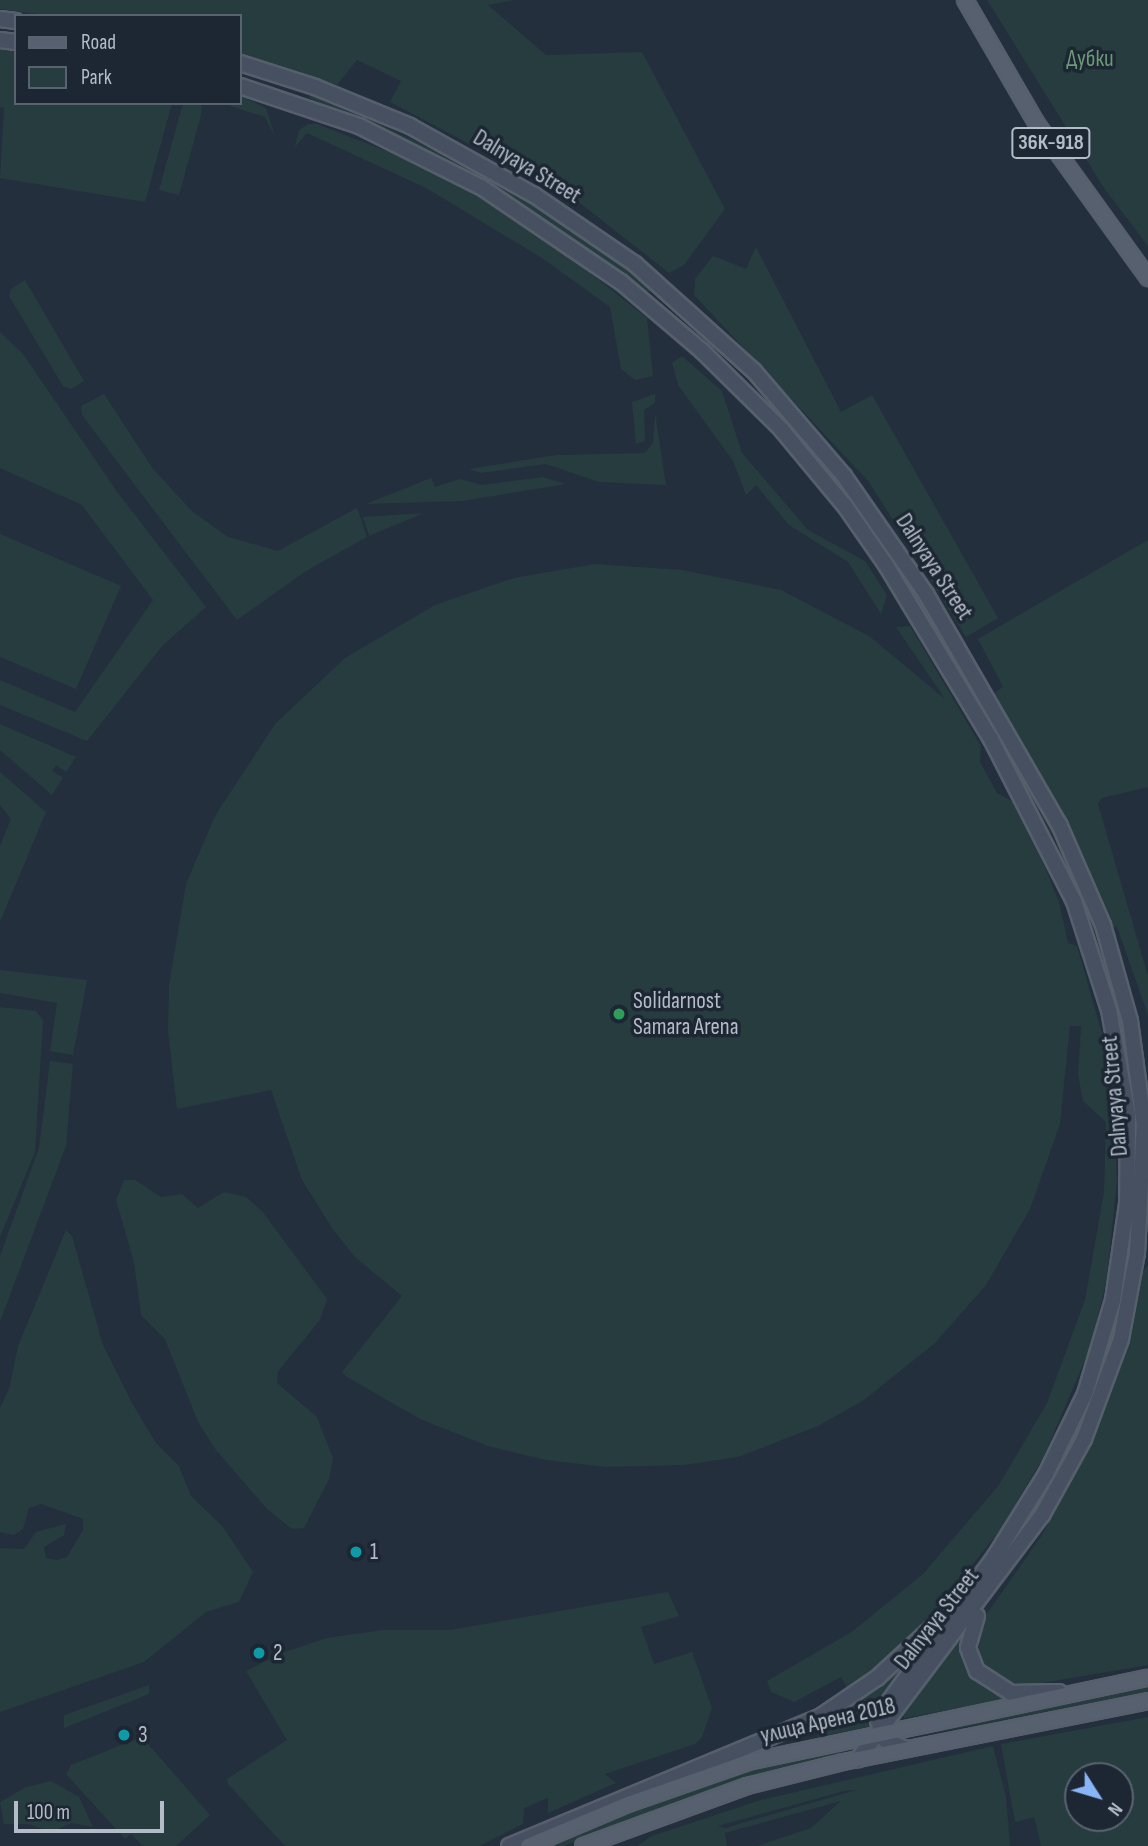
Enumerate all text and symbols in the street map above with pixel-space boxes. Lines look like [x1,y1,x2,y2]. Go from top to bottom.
legend [14,14,242,105]
text: Road [81,30,116,55]
park label: Дубки [1066,45,1114,73]
text: Park [81,65,112,90]
street label: Dalnyaya Street [468,124,586,210]
road number: 36К-918 [1011,125,1091,160]
street label: Dalnyaya Street [890,509,978,625]
place label: Solidarnost Samara Arena [633,987,739,1041]
marker: Solidarnost Samara Arena [611,1006,627,1022]
street label: Dalnyaya Street [1096,1035,1134,1157]
place label: 1 [370,1538,378,1566]
marker: 1 [348,1544,364,1560]
street label: Dalnyaya Street [889,1563,985,1675]
place label: 2 [273,1639,282,1667]
marker: 2 [251,1645,267,1661]
street label: улица Арена 2018 [758,1692,898,1750]
place label: 3 [138,1721,148,1749]
marker: 3 [116,1727,132,1743]
north arrow [1064,1762,1134,1832]
scale bar [18,1786,168,1830]
text: N [1102,1798,1127,1820]
text: 100 m [27,1800,70,1825]

